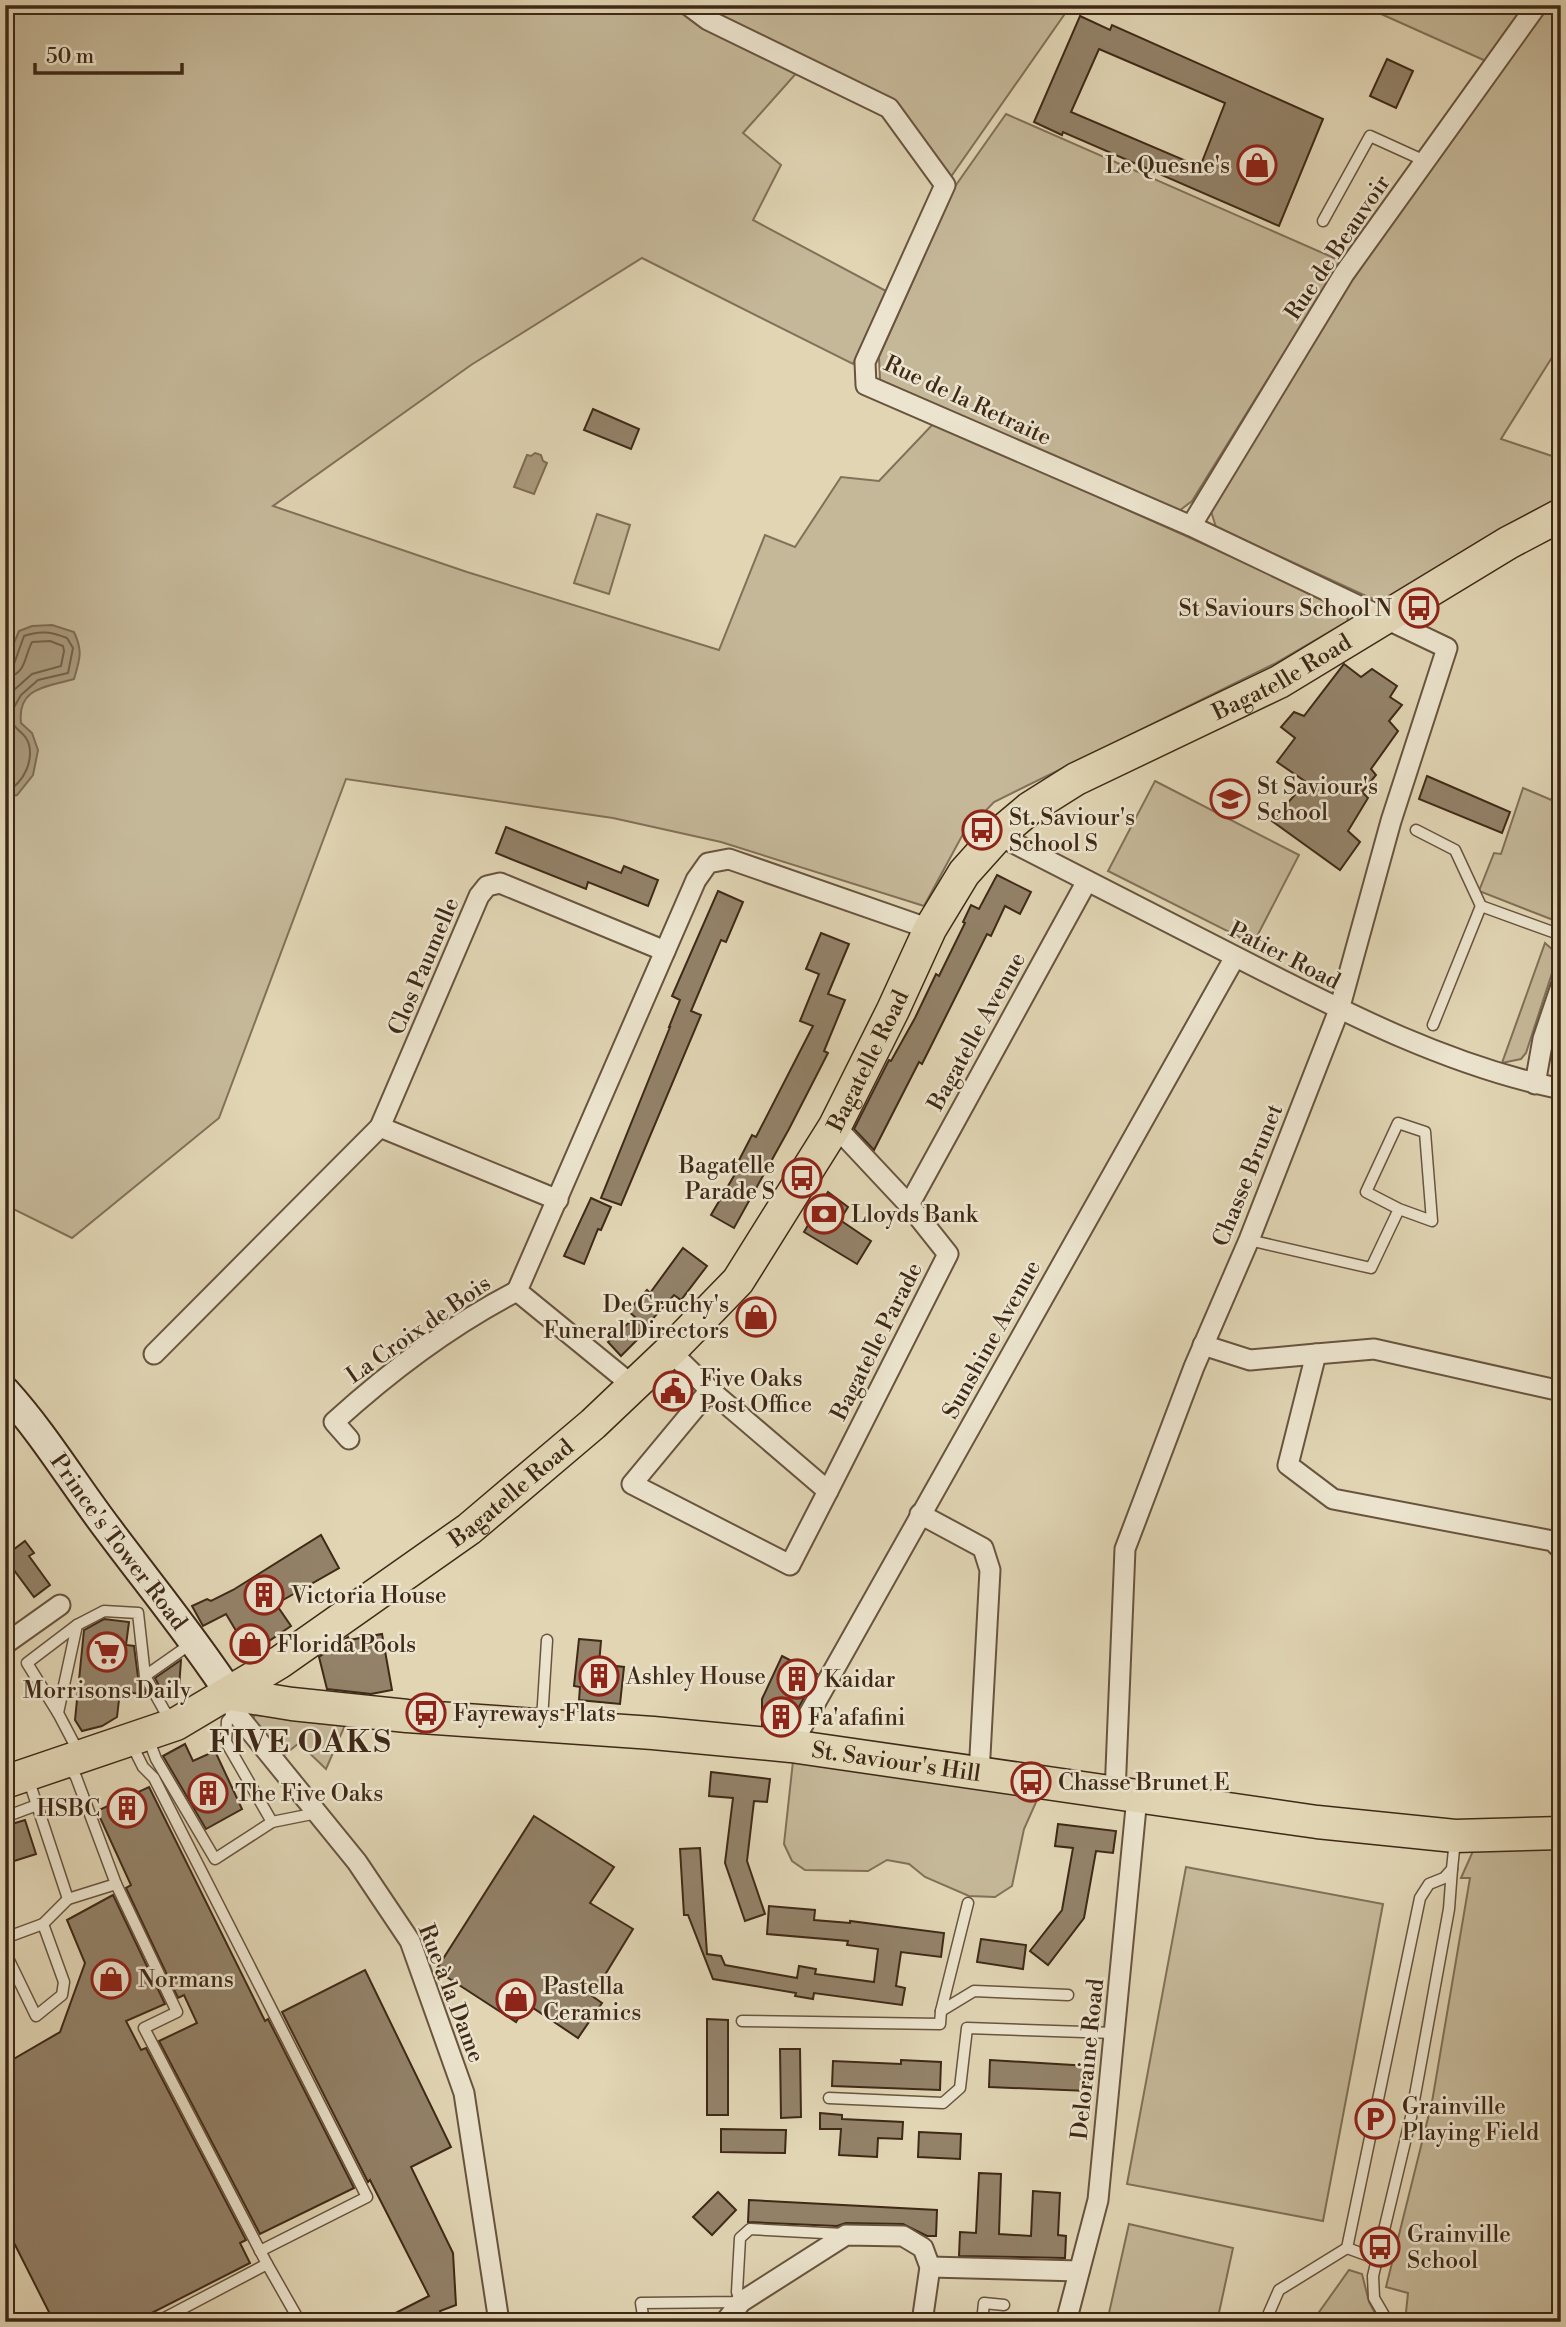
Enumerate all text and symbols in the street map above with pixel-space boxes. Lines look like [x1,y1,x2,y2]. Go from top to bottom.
scale bar [35,32,182,76]
text: 50 m [46,44,94,70]
shop icon: Le Quesne's [1236,144,1278,186]
place label: Le Quesne's [1105,152,1230,180]
street label: Rue de Beauvoir [1279,170,1397,325]
street label: Rue de la Retraite [879,350,1056,452]
bus stop icon: St Saviours School N [1398,587,1440,629]
place label: St Saviours School N [1179,595,1392,623]
street label: Bagatelle Road [1207,628,1357,727]
place label: St Saviour's School [1257,773,1378,827]
school or university icon: St Saviour's School [1209,778,1251,820]
place label: St. Saviour's School S [1009,804,1135,858]
bus stop icon: St. Saviour's School S [961,809,1003,851]
street label: Clos Paumelle [382,893,465,1039]
street label: Patier Road [1224,916,1345,996]
street label: Bagatelle Avenue [921,947,1032,1116]
street label: Bagatelle Road [821,986,915,1137]
street label: Chasse Brunet [1207,1100,1289,1251]
place label: Bagatelle Parade S [678,1152,775,1206]
bus stop icon: Bagatelle Parade S [781,1157,823,1199]
bank icon: Lloyds Bank [803,1193,845,1235]
place label: Lloyds Bank [851,1201,979,1229]
street label: Sunshine Avenue [937,1255,1047,1424]
street label: Bagatelle Parade [825,1258,929,1426]
street label: La Croix de Bois [341,1270,496,1390]
place label: De Gruchy's Funeral Directors [543,1291,729,1345]
shop icon: De Gruchy's Funeral Directors [735,1296,777,1338]
place label: Five Oaks Post Office [700,1365,812,1419]
public building icon: Five Oaks Post Office [652,1370,694,1412]
street label: Bagatelle Road [443,1434,580,1554]
street label: Prince's Tower Road [44,1449,193,1636]
building icon: Victoria House [243,1574,285,1616]
place label: Victoria House [290,1582,447,1610]
shop icon: Florida Pools [229,1623,271,1665]
supermarket icon: Morrisons Daily [86,1631,128,1673]
place label: Florida Pools [277,1631,416,1659]
building icon: Ashley House [578,1655,620,1697]
building icon: Kaidar [776,1658,818,1700]
place label: Ashley House [625,1663,766,1691]
place label: Kaidar [824,1666,896,1694]
place label: Morrisons Daily [23,1677,192,1705]
bus stop icon: Fayreways Flats [405,1692,447,1734]
building icon: Fa'afafini [760,1696,802,1738]
place label: Fayreways Flats [453,1700,616,1728]
place label: Fa'afafini [808,1704,905,1732]
district label: FIVE OAKS [209,1724,393,1762]
street label: St. Saviour's Hill [810,1736,983,1788]
bus stop icon: Chasse Brunet E [1010,1761,1052,1803]
place label: Chasse Brunet E [1058,1769,1230,1797]
building icon: The Five Oaks [187,1772,229,1814]
place label: The Five Oaks [235,1780,383,1808]
building icon: HSBC [106,1787,148,1829]
place label: HSBC [36,1795,100,1823]
street label: Rue à la Dame [412,1920,490,2067]
shop icon: Normans [90,1958,132,2000]
place label: Normans [138,1966,234,1994]
place label: Pastella Ceramics [543,1973,641,2027]
street label: Deloraine Road [1066,1977,1110,2141]
shop icon: Pastella Ceramics [495,1978,537,2020]
place label: Grainville Playing Field [1402,2093,1539,2147]
parking icon: Grainville Playing Field [1354,2098,1396,2140]
place label: Grainville School [1407,2221,1511,2275]
bus stop icon: Grainville School [1359,2226,1401,2268]

